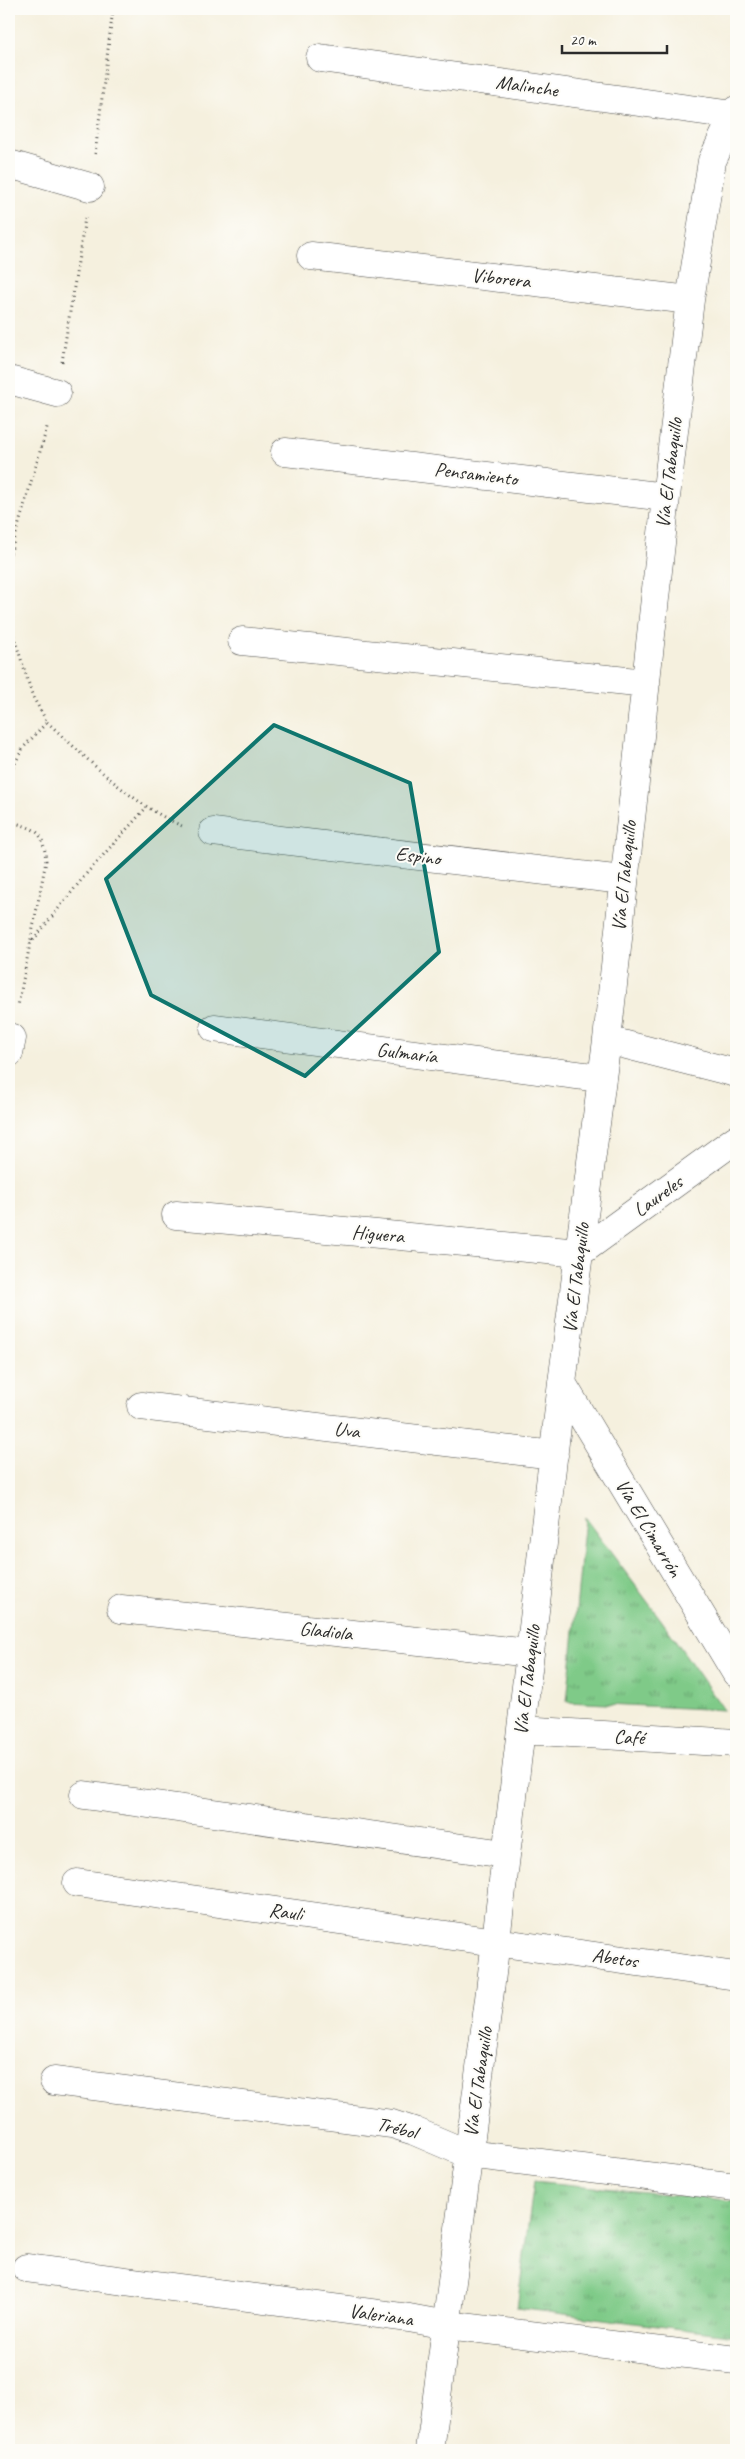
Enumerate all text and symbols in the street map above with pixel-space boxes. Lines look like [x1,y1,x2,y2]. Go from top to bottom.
scale bar [562,22,668,54]
text: 20 m [570,31,597,50]
street label: Malinche [494,69,561,103]
street label: Viborera [470,262,533,294]
street label: Vía El Tabaquillo [650,416,688,530]
street label: Pensamiento [433,457,521,492]
street label: Vía El Tabaquillo [606,819,642,932]
street label: Espino [394,841,444,871]
street label: Gulmaría [375,1037,440,1069]
street label: Laureles [628,1168,689,1222]
street label: Higuera [351,1219,406,1249]
street label: Vía El Tabaquillo [557,1221,595,1335]
street label: Uva [333,1416,363,1444]
street label: Vía El Cimarrón [610,1474,689,1582]
street label: Gladiola [298,1616,355,1646]
street label: Vía El Tabaquillo [508,1623,546,1737]
street label: Café [613,1724,648,1750]
street label: Rauli [268,1897,307,1927]
street label: Abetos [591,1942,642,1974]
street label: Vía El Tabaquillo [458,2024,498,2139]
street label: Trébol [374,2111,423,2146]
street label: Valeriana [348,2298,416,2332]

